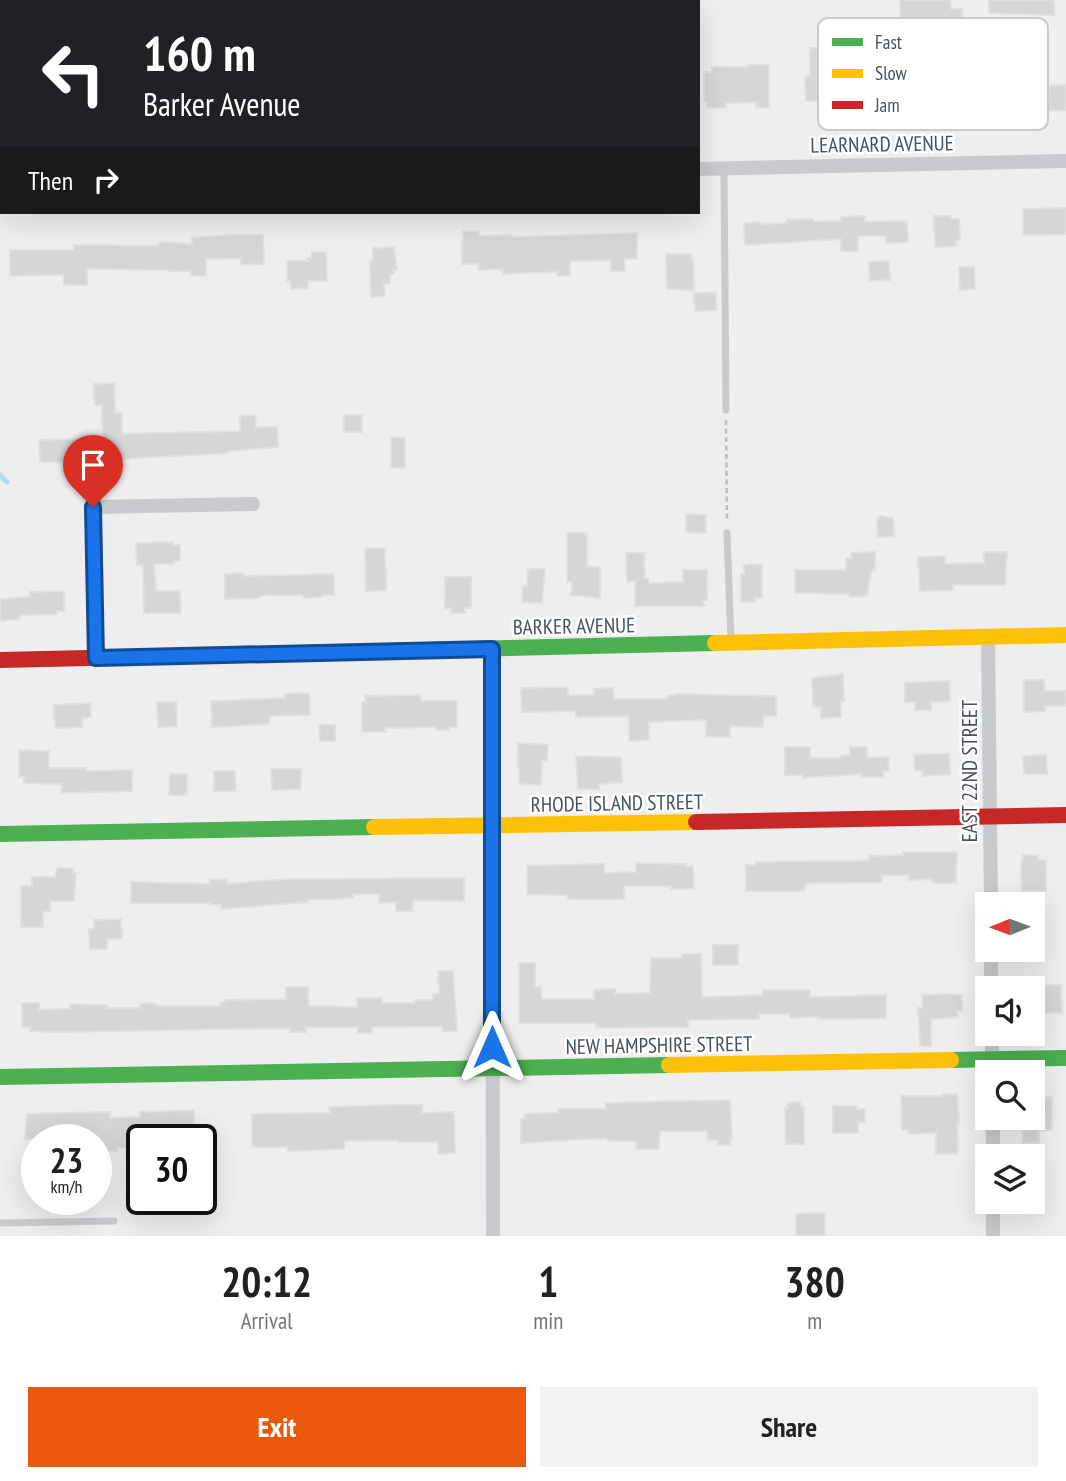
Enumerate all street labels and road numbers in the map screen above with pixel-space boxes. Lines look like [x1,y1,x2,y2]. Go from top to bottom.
street label: LEARNARD AVENUE [810,129,954,159]
street label: BARKER AVENUE [513,611,635,641]
street label: EAST 22ND STREET [956,699,983,842]
street label: RHODE ISLAND STREET [530,788,704,818]
street label: NEW HAMPSHIRE STREET [565,1030,753,1060]

